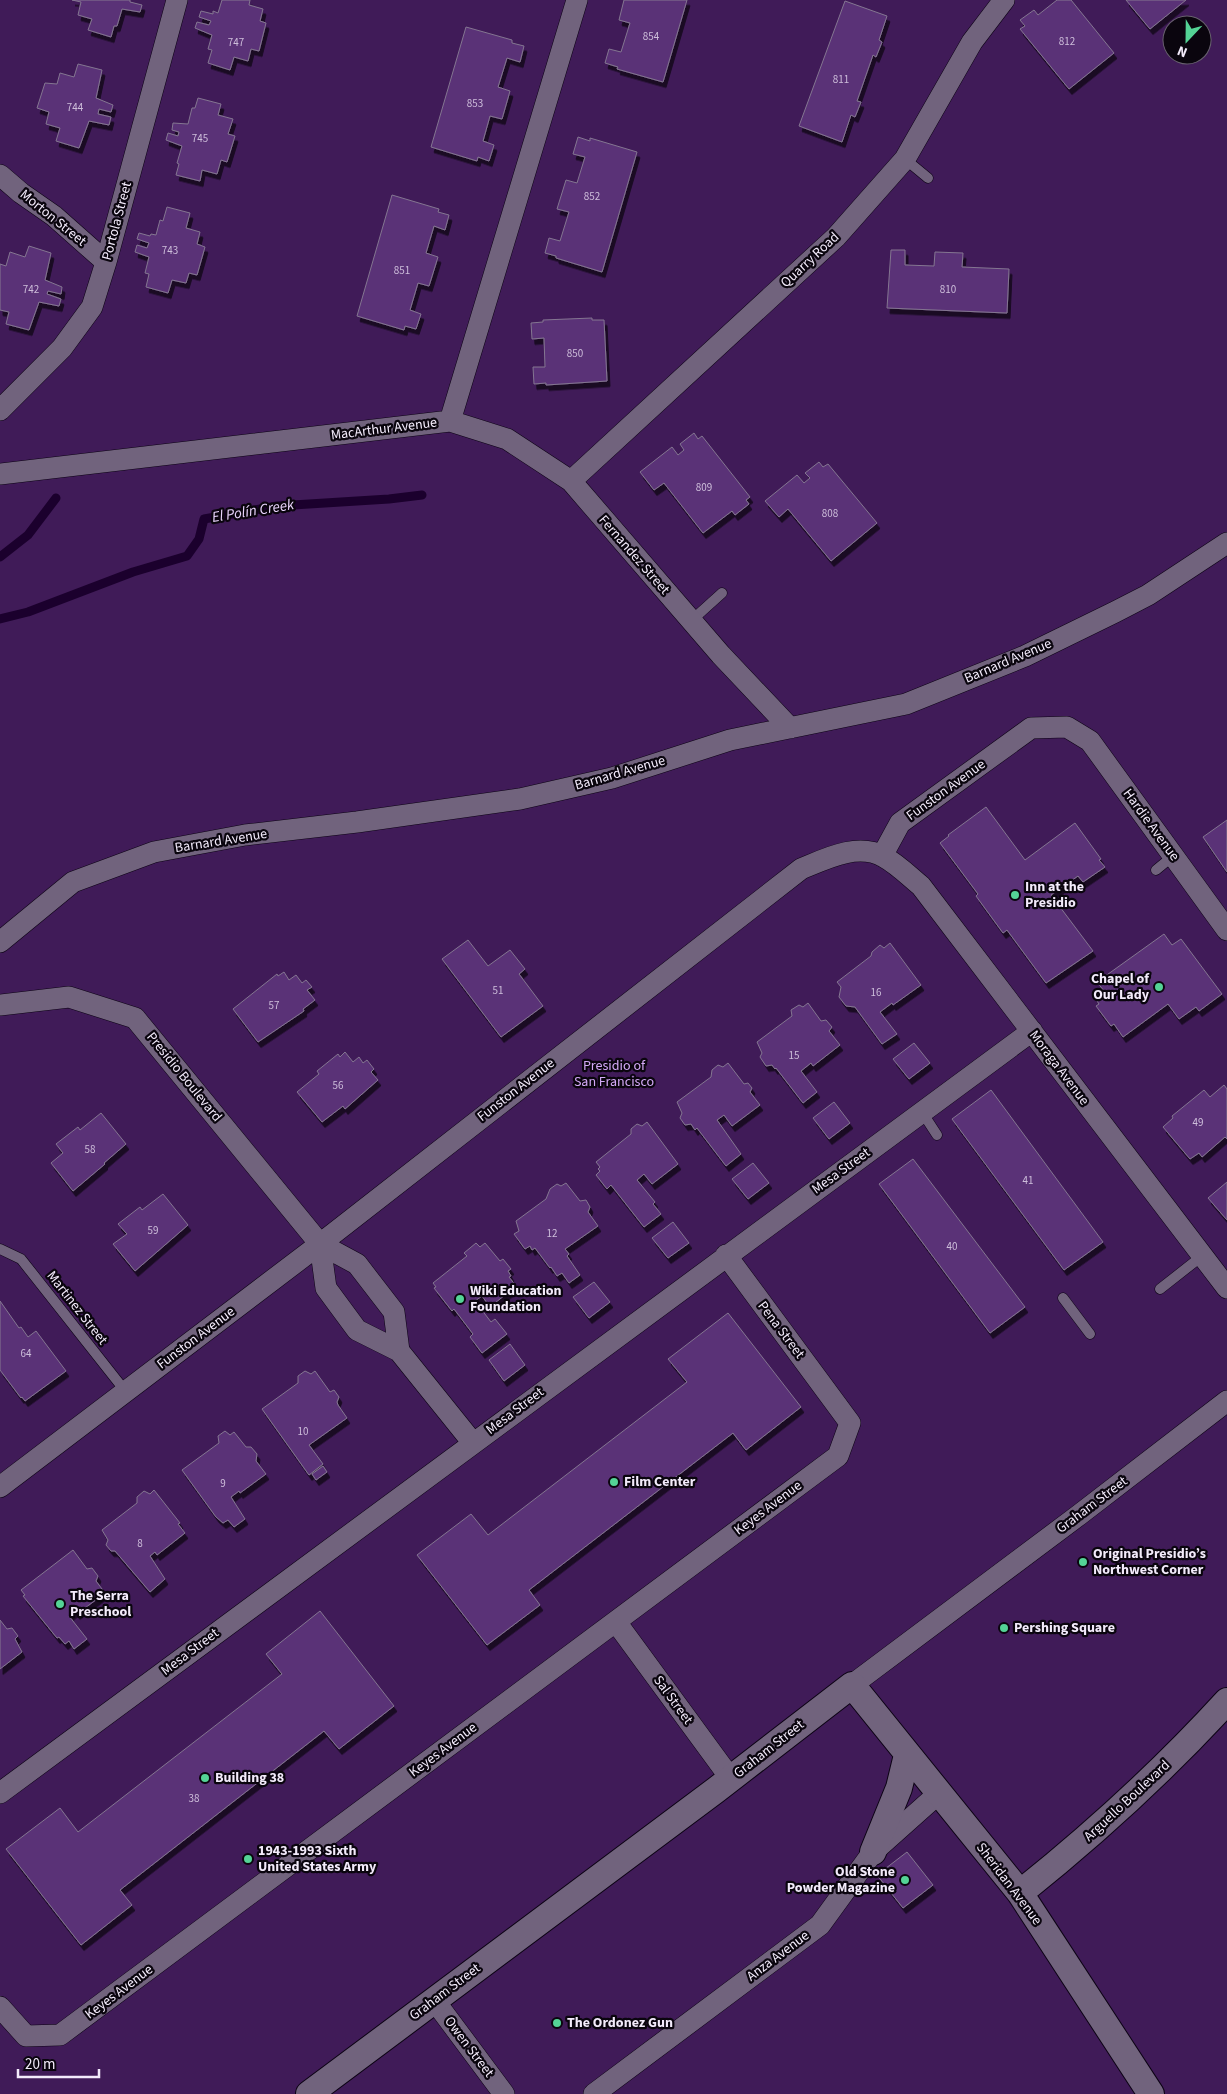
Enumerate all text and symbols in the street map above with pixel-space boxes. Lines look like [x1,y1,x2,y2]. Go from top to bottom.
north arrow [1162,15,1212,65]
house number: 854 [643,29,660,44]
house number: 812 [1059,34,1075,49]
house number: 747 [228,35,244,50]
text: N [1174,40,1191,62]
house number: 811 [833,72,849,87]
house number: 853 [467,96,483,111]
house number: 744 [67,100,84,115]
house number: 745 [192,131,208,146]
street label: Portola Street [97,179,137,263]
street label: Morton Street [16,185,91,251]
house number: 852 [584,189,600,204]
street label: Quarry Road [776,228,844,292]
house number: 743 [162,243,178,258]
house number: 851 [394,263,410,278]
house number: 742 [23,282,39,297]
house number: 810 [940,282,956,297]
house number: 850 [567,346,583,361]
street label: MacArthur Avenue [330,413,438,445]
house number: 809 [696,480,712,495]
water label: El Polín Creek [210,494,296,528]
house number: 808 [822,506,839,521]
street label: Fernandez Street [594,511,674,599]
street label: Barnard Avenue [961,634,1055,688]
street label: Barnard Avenue [572,751,668,795]
street label: Funston Avenue [902,754,990,826]
street label: Hardie Avenue [1118,785,1184,865]
street label: Barnard Avenue [173,824,269,858]
place label: Inn at the Presidio [1025,877,1084,913]
marker: Inn at the Presidio [1009,889,1021,901]
place label: Chapel of Our Lady [1091,969,1150,1005]
marker: Chapel of Our Lady [1153,981,1165,993]
house number: 51 [493,983,503,998]
house number: 16 [871,985,882,1000]
house number: 57 [269,998,279,1013]
street label: Moraga Avenue [1024,1026,1094,1110]
street label: Presidio Boulevard [142,1028,226,1126]
house number: 15 [789,1048,799,1063]
street label: Funston Avenue [473,1053,559,1127]
park label: Presidio of San Francisco [574,1056,654,1092]
house number: 56 [333,1078,344,1093]
house number: 49 [1193,1115,1203,1130]
house number: 58 [85,1142,96,1157]
street label: Mesa Street [808,1143,875,1199]
house number: 41 [1023,1173,1033,1188]
house number: 59 [148,1223,158,1238]
house number: 12 [547,1226,557,1241]
house number: 40 [947,1239,957,1254]
street label: Martinez Street [42,1267,112,1349]
place label: Wiki Education Foundation [470,1281,562,1317]
marker: Wiki Education Foundation [454,1293,466,1305]
street label: Pena Street [753,1297,809,1363]
street label: Funston Avenue [153,1302,239,1374]
house number: 64 [21,1346,32,1361]
street label: Mesa Street [482,1382,548,1439]
house number: 10 [298,1424,308,1439]
street label: Graham Street [1052,1471,1132,1538]
place label: Film Center [624,1472,696,1492]
house number: 9 [220,1476,226,1491]
marker: Film Center [608,1476,620,1488]
street label: Keyes Avenue [730,1476,806,1540]
house number: 8 [137,1536,143,1551]
place label: Original Presidio’s Northwest Corner [1093,1544,1206,1580]
marker: Original Presidio’s Northwest Corner [1077,1556,1089,1568]
place label: The Serra Preschool [70,1586,131,1622]
marker: The Serra Preschool [54,1598,66,1610]
place label: Pershing Square [1014,1618,1115,1638]
marker: Pershing Square [998,1622,1010,1634]
street label: Mesa Street [157,1623,223,1680]
street label: Sal Street [648,1671,698,1729]
street label: Graham Street [730,1715,809,1783]
street label: Keyes Avenue [405,1718,481,1782]
street label: Arguello Boulevard [1079,1756,1175,1846]
place label: Building 38 [215,1768,284,1788]
marker: Building 38 [199,1772,211,1784]
house number: 38 [189,1791,200,1806]
street label: Sheridan Avenue [971,1839,1047,1929]
place label: 1943-1993 Sixth United States Army [258,1841,377,1877]
marker: 1943-1993 Sixth United States Army [242,1853,254,1865]
place label: Old Stone Powder Magazine [787,1862,895,1898]
marker: Old Stone Powder Magazine [899,1874,911,1886]
street label: Anza Avenue [742,1926,814,1986]
street label: Graham Street [405,1958,485,2025]
street label: Keyes Avenue [81,1960,157,2024]
street label: Owen Street [439,2012,499,2082]
place label: The Ordonez Gun [567,2013,673,2033]
marker: The Ordonez Gun [551,2017,563,2029]
scale bar [18,2046,99,2078]
text: 20 m [25,2054,55,2075]

